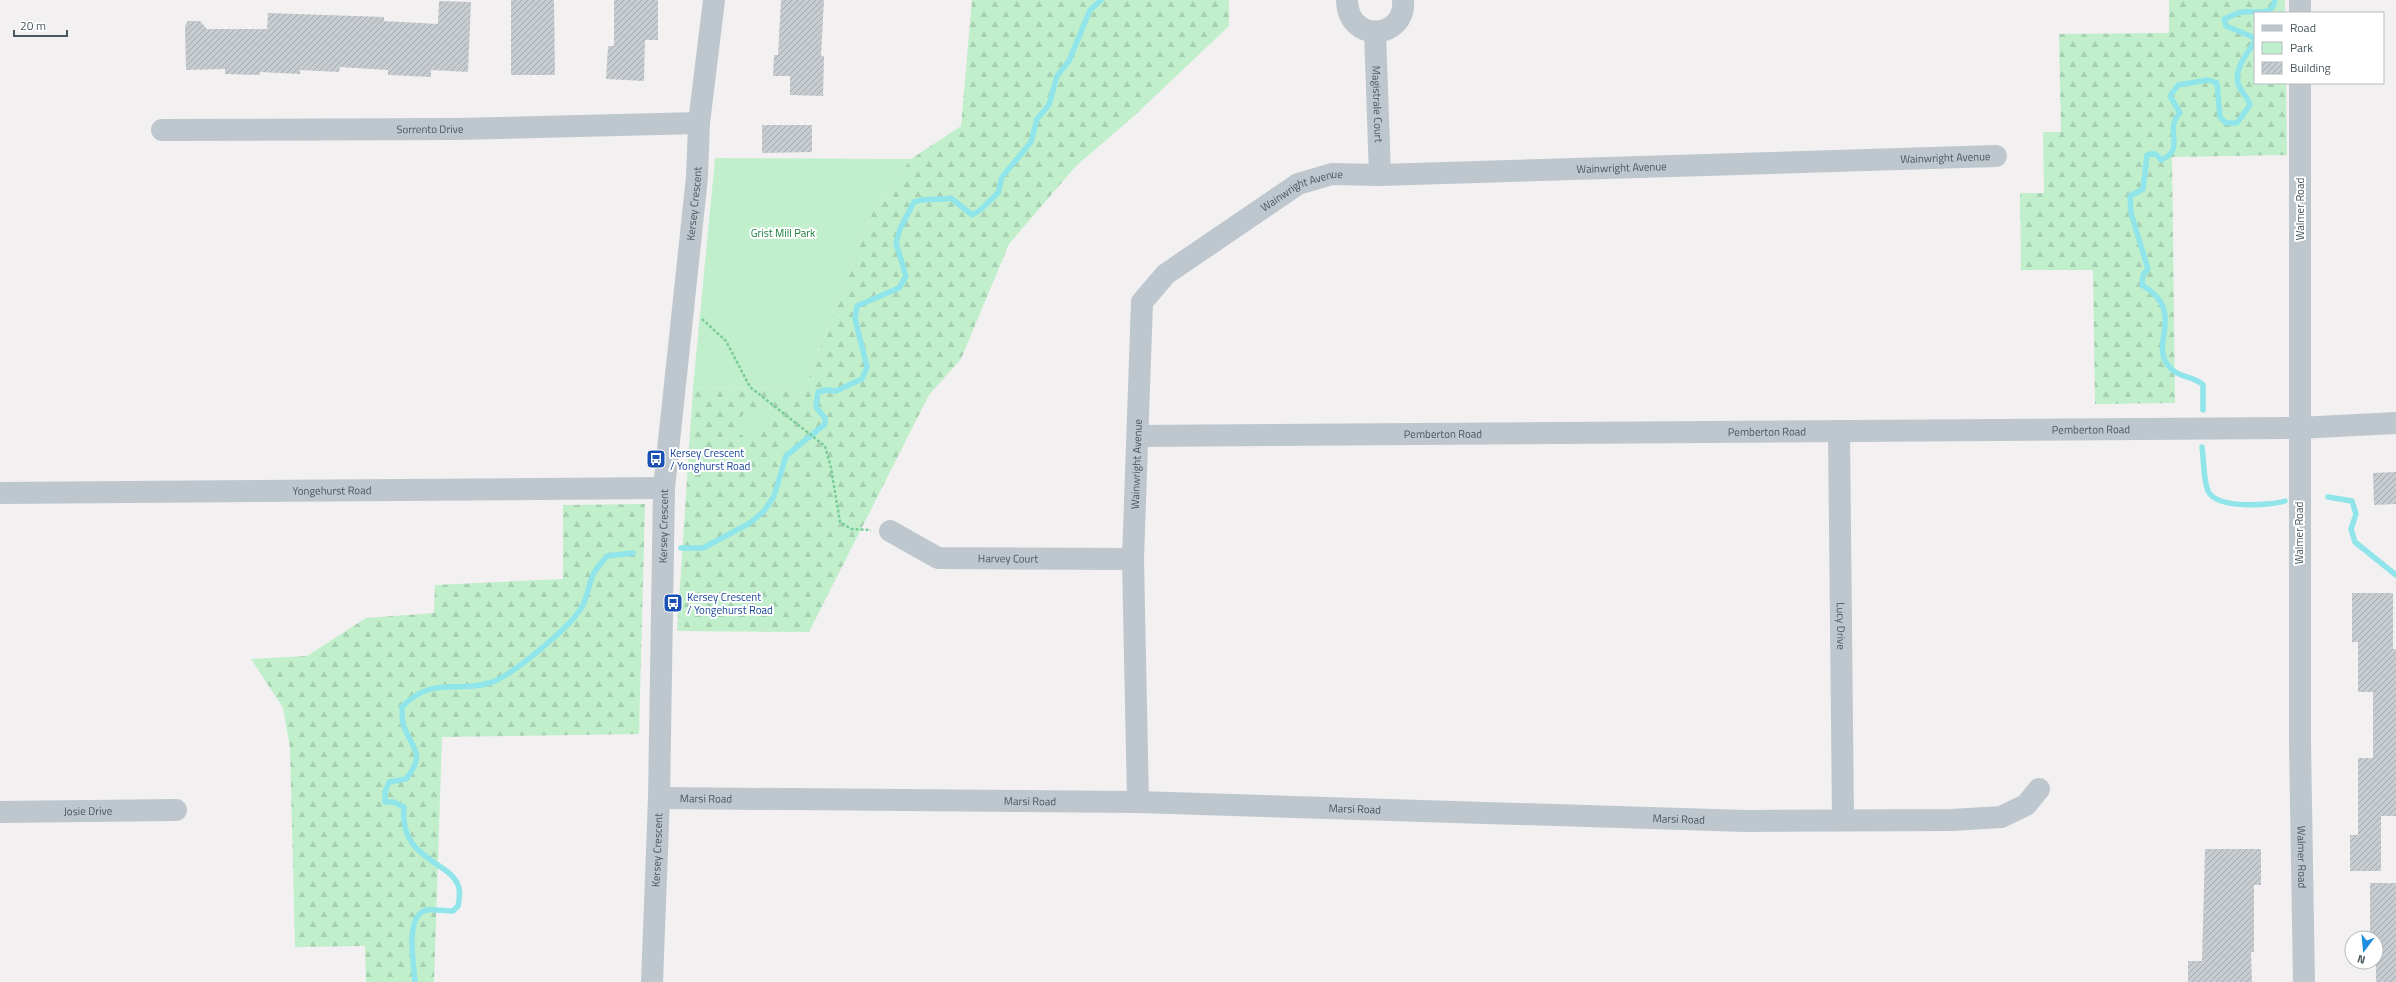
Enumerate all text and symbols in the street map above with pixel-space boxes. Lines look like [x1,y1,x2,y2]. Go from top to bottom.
scale bar [14,12,67,38]
legend [2254,12,2384,84]
text: 20 m [20,16,46,35]
text: Road [2290,18,2316,37]
text: Park [2290,38,2313,57]
text: Building [2290,58,2331,77]
street label: Magistrale Court [1368,65,1387,143]
street label: Sorrento Drive [396,121,464,137]
street label: Wainwright Avenue [1900,148,1991,167]
street label: Wainwright Avenue [1576,158,1667,177]
street label: Kersey Crescent [682,166,705,242]
street label: Wainwright Avenue [1257,166,1343,215]
street label: Walmer Road [2292,178,2308,240]
park label: Grist Mill Park [751,225,816,241]
street label: Wainwright Avenue [1127,418,1146,510]
street label: Pemberton Road [2052,421,2130,438]
street label: Pemberton Road [1728,423,1806,440]
street label: Pemberton Road [1404,426,1482,442]
place label: Kersey Crescent / Yonghurst Road [670,445,750,474]
bus stop icon: Kersey Crescent / Yonghurst Road [645,448,667,470]
street label: Yongehurst Road [292,482,372,499]
street label: Kersey Crescent [655,489,672,563]
street label: Walmer Road [2291,502,2307,564]
street label: Harvey Court [978,550,1038,567]
place label: Kersey Crescent / Yongehurst Road [687,589,773,618]
bus stop icon: Kersey Crescent / Yongehurst Road [662,592,684,614]
street label: Lucy Drive [1833,602,1849,650]
street label: Marsi Road [680,790,732,807]
street label: Marsi Road [1004,793,1056,809]
street label: Marsi Road [1328,800,1381,818]
street label: Josie Drive [64,803,113,819]
street label: Marsi Road [1652,810,1705,828]
street label: Kersey Crescent [648,813,666,887]
street label: Walmer Road [2293,826,2310,889]
north arrow [2344,930,2384,970]
text: N [2355,951,2367,968]

